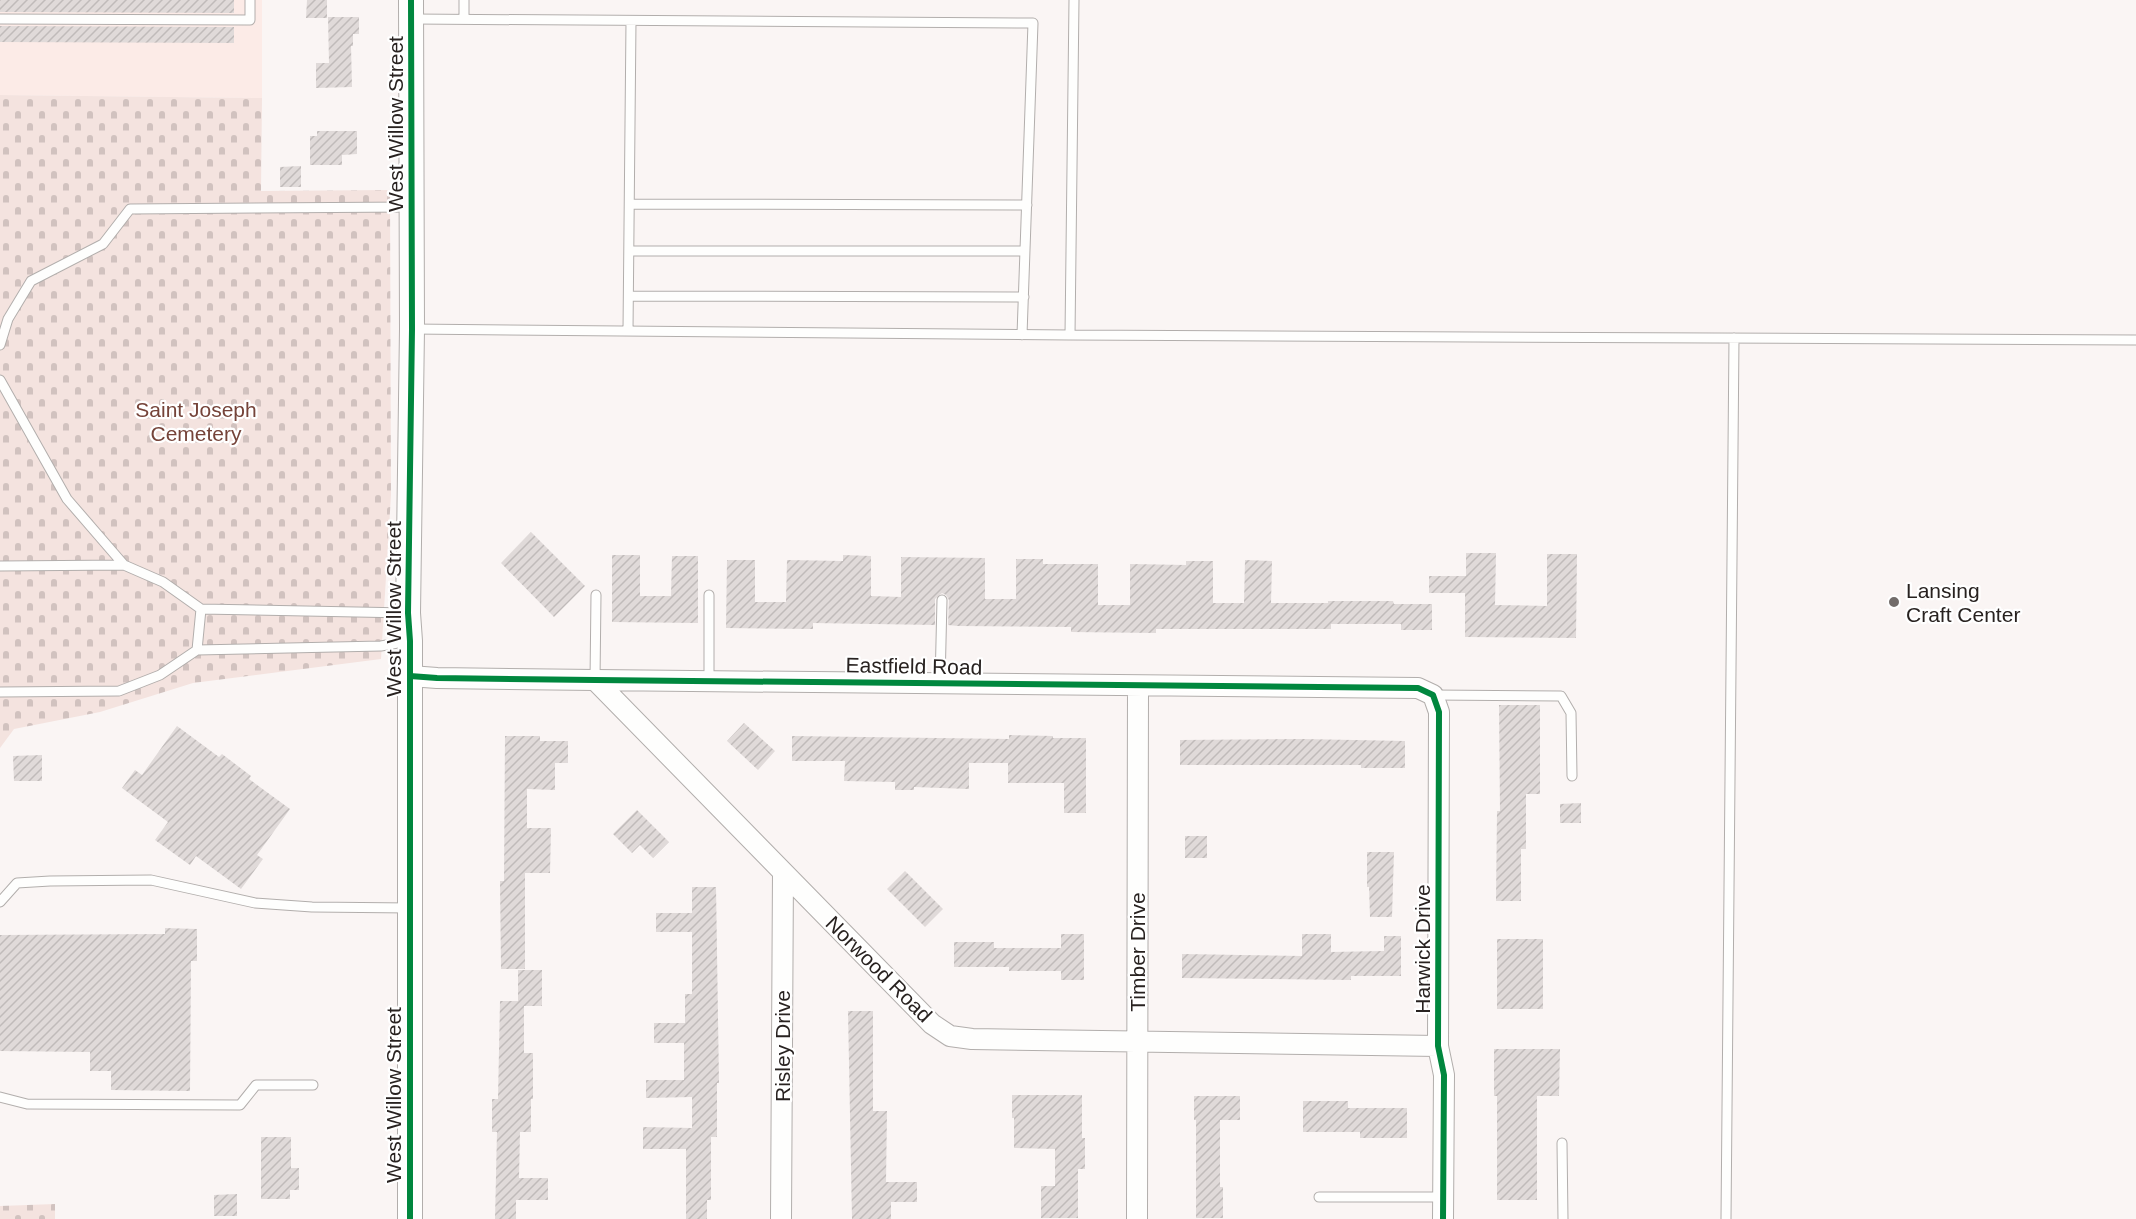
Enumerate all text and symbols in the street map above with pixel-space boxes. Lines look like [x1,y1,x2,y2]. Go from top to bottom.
street label: West Willow Street [384,36,407,212]
park label: Saint Joseph Cemetery [135,398,257,445]
street label: West Willow Street [382,521,405,697]
place label: Lansing Craft Center [1906,579,2020,626]
marker: Lansing Craft Center [1887,595,1901,609]
street label: Eastfield Road [846,653,982,679]
street label: Harwick Drive [1411,884,1434,1014]
street label: Timber Drive [1126,892,1149,1012]
street label: Norwood Road [821,911,937,1027]
street label: Risley Drive [771,990,794,1102]
street label: West Willow Street [382,1007,405,1183]

